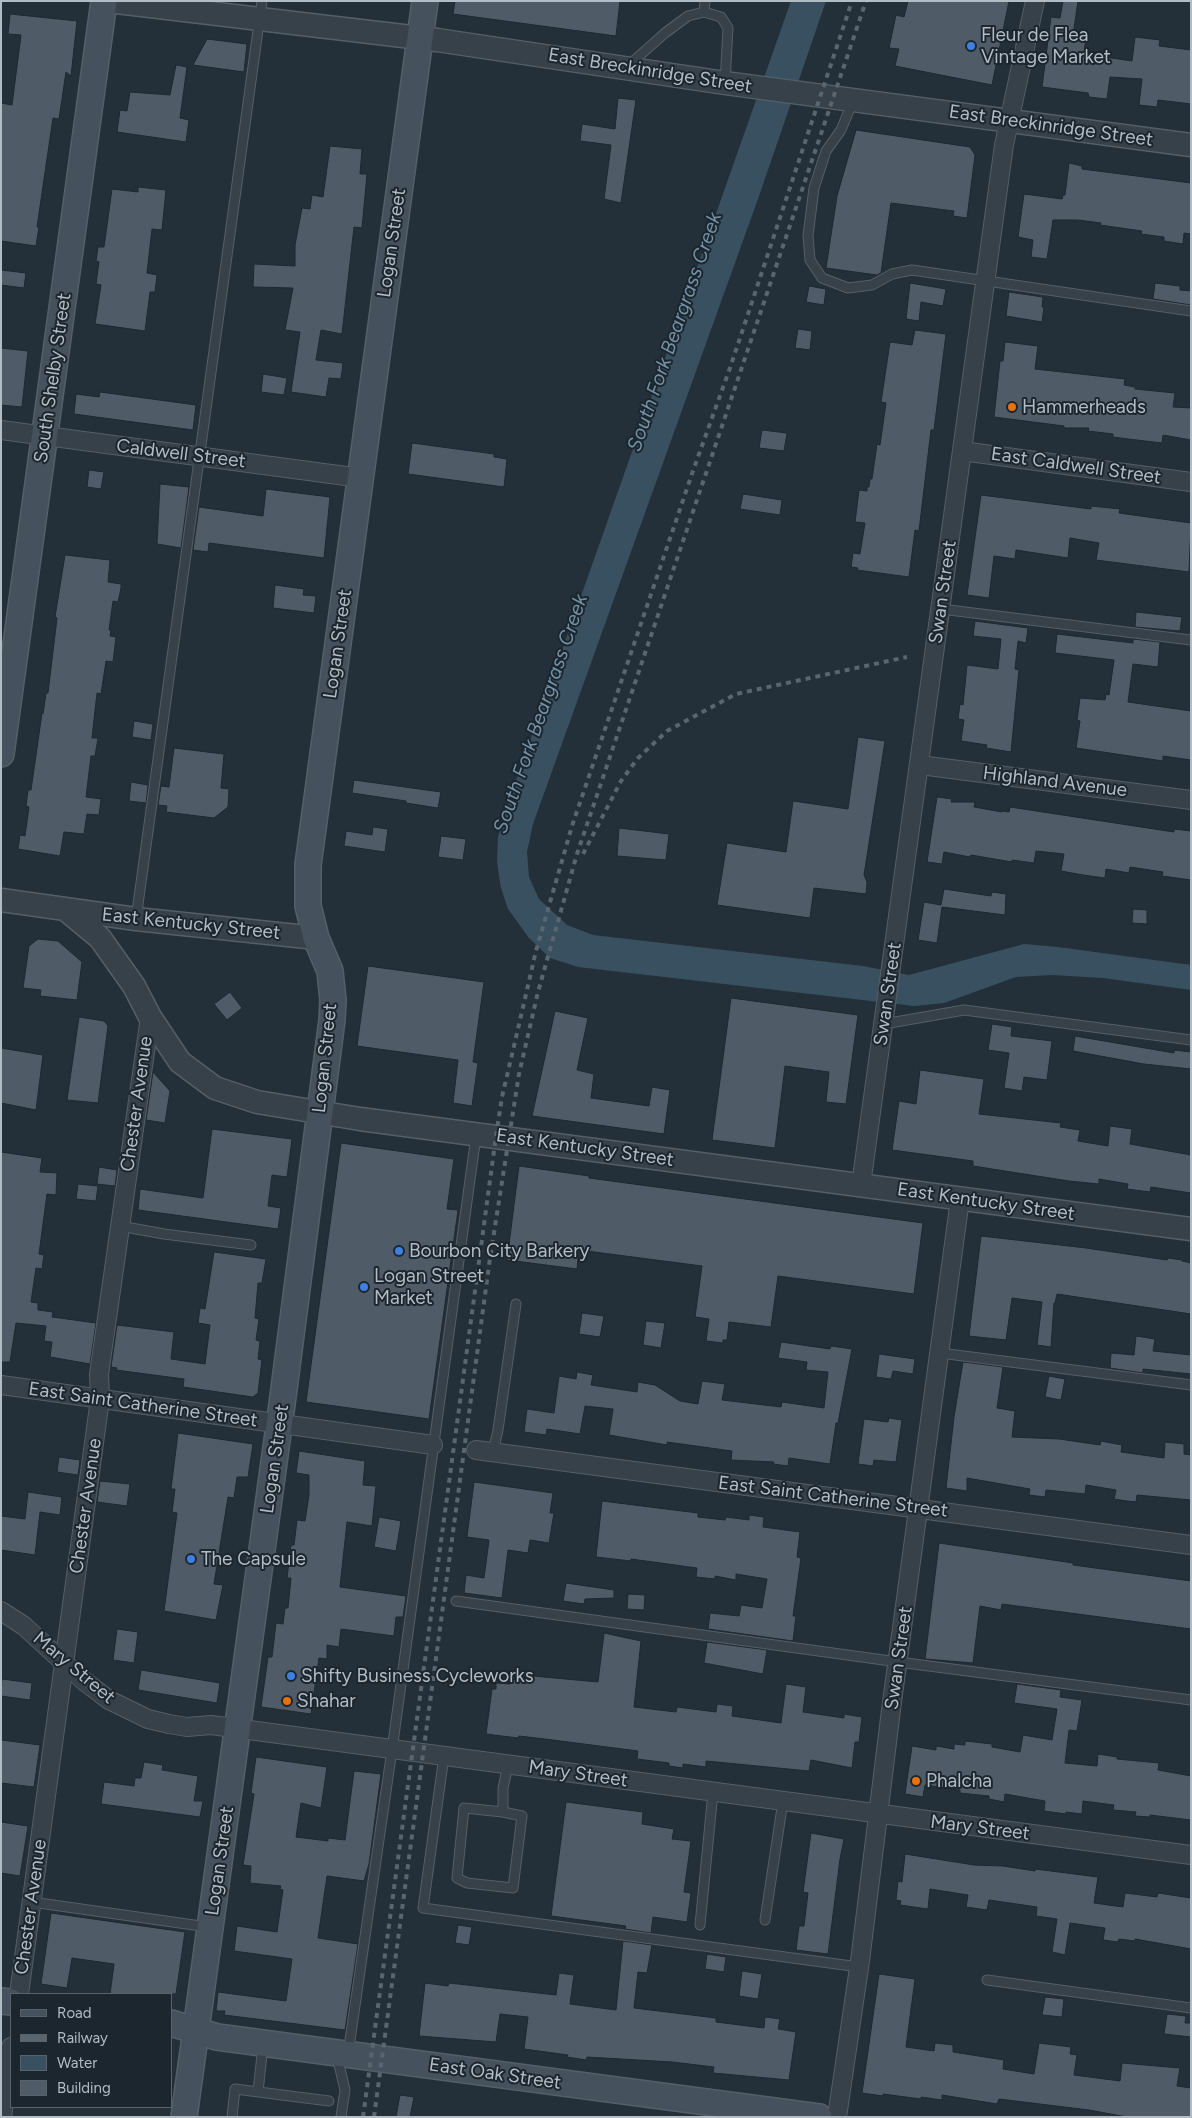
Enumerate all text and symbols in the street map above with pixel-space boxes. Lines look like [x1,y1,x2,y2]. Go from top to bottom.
place label: Fleur de Flea Vintage Market [981,24,1111,68]
marker: Fleur de Flea Vintage Market [965,40,977,52]
street label: East Breckinridge Street [547,44,753,98]
street label: East Breckinridge Street [947,100,1155,152]
street label: Logan Street [373,187,411,299]
water label: South Fork Beargrass Creek [623,209,727,455]
street label: South Shelby Street [30,292,76,464]
place label: Hammerheads [1022,396,1146,418]
marker: Hammerheads [1006,401,1018,413]
street label: Caldwell Street [115,435,247,473]
street label: East Caldwell Street [989,443,1163,489]
street label: Swan Street [924,539,962,645]
street label: Logan Street [319,588,357,700]
water label: South Fork Beargrass Creek [489,591,593,837]
street label: Highland Avenue [982,762,1128,802]
street label: East Kentucky Street [101,903,281,945]
street label: Swan Street [869,941,907,1047]
street label: Logan Street [308,1002,342,1114]
street label: Chester Avenue [116,1035,158,1173]
street label: East Kentucky Street [495,1124,675,1172]
street label: East Kentucky Street [896,1178,1076,1226]
place label: Bourbon City Barkery [409,1240,590,1262]
marker: Bourbon City Barkery [393,1245,405,1257]
place label: Logan Street Market [374,1265,484,1309]
marker: Logan Street Market [358,1281,370,1293]
street label: East Saint Catherine Street [27,1378,259,1432]
street label: Logan Street [256,1403,294,1515]
street label: Chester Avenue [65,1437,107,1575]
street label: East Saint Catherine Street [717,1472,949,1522]
place label: The Capsule [201,1548,306,1570]
marker: The Capsule [185,1553,197,1565]
street label: Swan Street [880,1605,918,1711]
street label: Mary Street [28,1627,120,1709]
place label: Shifty Business Cycleworks [301,1665,534,1687]
marker: Shifty Business Cycleworks [285,1670,297,1682]
place label: Shahar [297,1690,356,1712]
marker: Shahar [281,1695,293,1707]
street label: Mary Street [527,1756,629,1792]
place label: Phalcha [926,1770,992,1792]
marker: Phalcha [910,1775,922,1787]
street label: Logan Street [201,1805,239,1917]
street label: Mary Street [929,1811,1031,1845]
street label: Chester Avenue [10,1838,52,1976]
legend [10,1993,172,2108]
text: Road [57,2004,92,2022]
text: Railway [57,2029,108,2047]
street label: East Oak Street [427,2053,563,2095]
text: Water [57,2054,97,2072]
text: Building [57,2079,111,2097]

